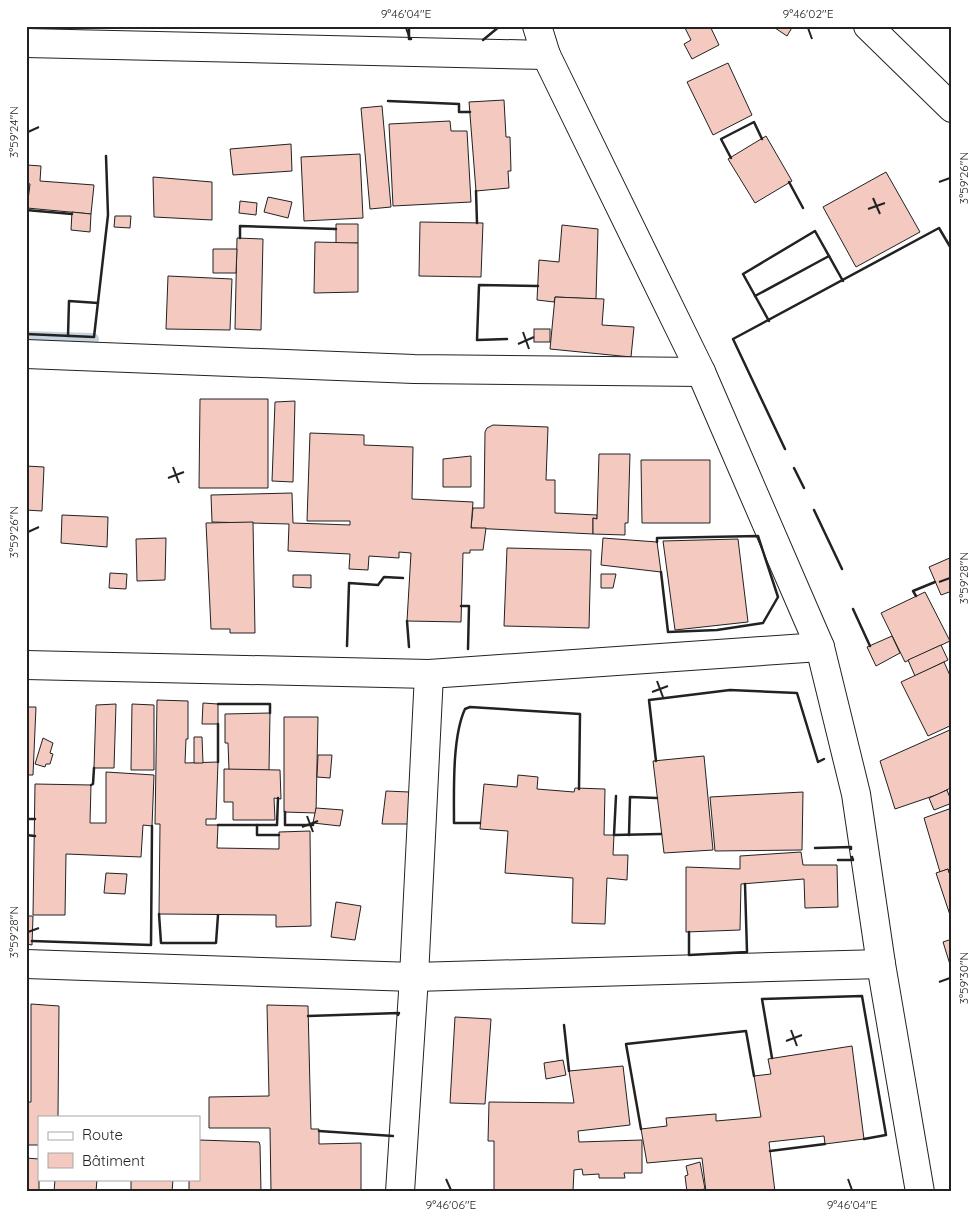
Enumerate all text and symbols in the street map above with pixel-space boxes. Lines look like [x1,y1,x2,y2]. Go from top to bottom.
text: 9°46'04"E [381,6,432,21]
text: 9°46'02"E [783,6,834,21]
text: 3°59'24"N [6,106,21,158]
text: 3°59'26"N [956,152,971,204]
text: 3°59'26"N [6,506,21,558]
text: 3°59'28"N [956,552,971,604]
text: 3°59'28"N [6,906,21,958]
text: 3°59'30"N [956,952,971,1004]
legend [38,1116,200,1180]
text: Route [82,1125,123,1144]
text: Bâtiment [82,1151,145,1170]
text: 9°46'06"E [426,1197,477,1212]
text: 9°46'04"E [827,1197,878,1212]

